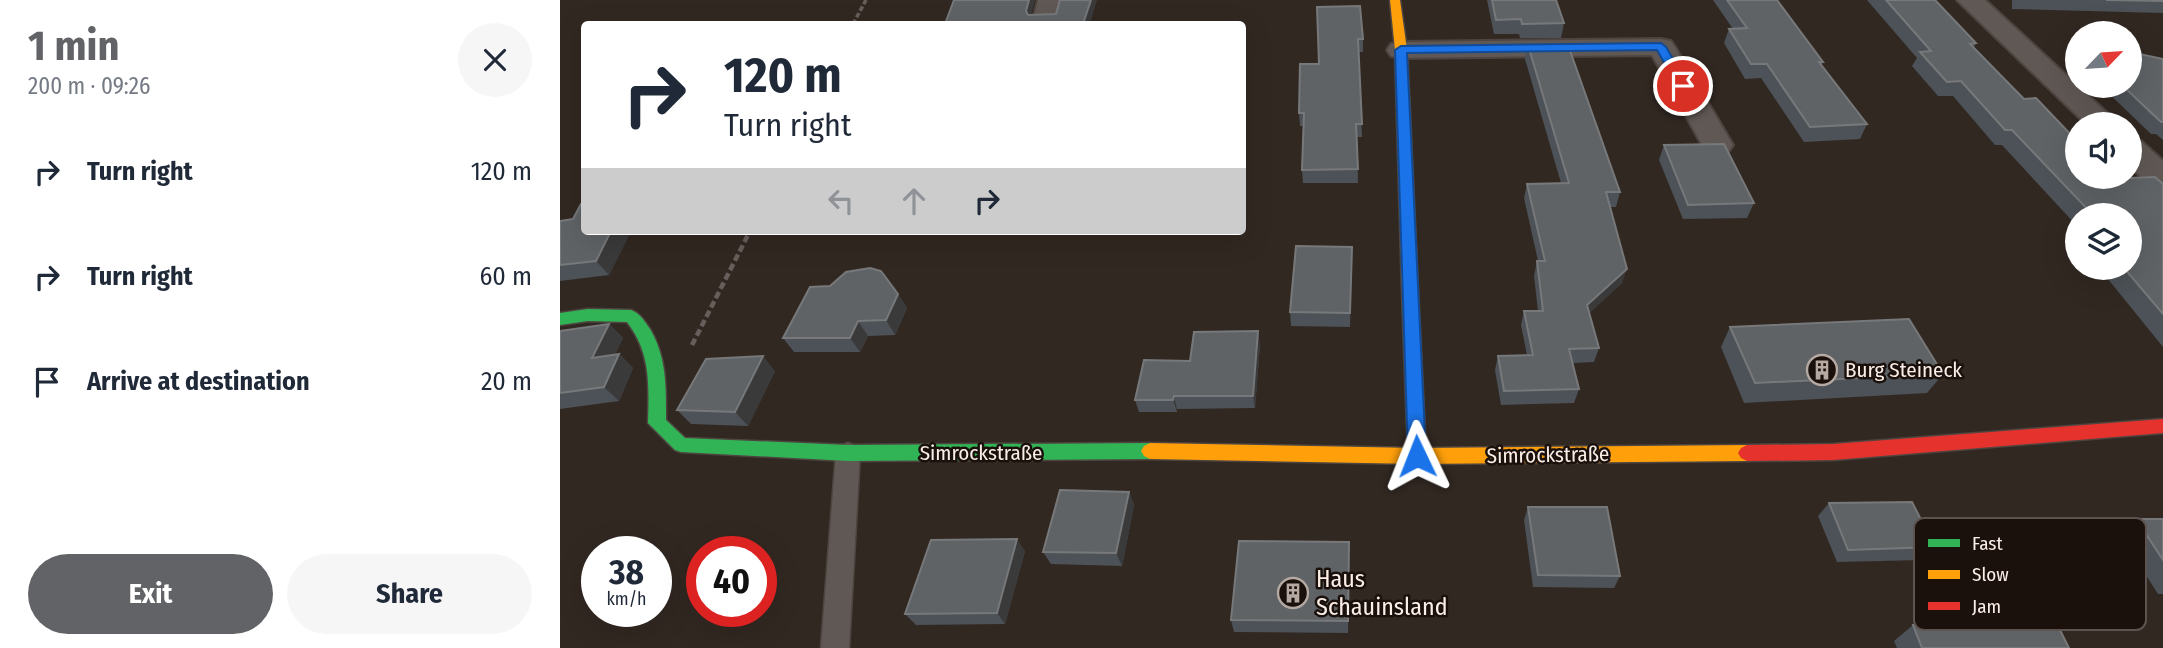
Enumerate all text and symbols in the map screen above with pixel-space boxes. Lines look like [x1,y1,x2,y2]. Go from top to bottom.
text: 1 min [28,21,119,71]
north arrow [2065,21,2142,98]
map controls [2065,21,2142,280]
button: close [458,23,532,97]
text: 120 m [724,46,842,105]
icon: right [609,49,700,140]
pin [1653,56,1713,116]
icon: arrive [1664,67,1702,105]
text: 200 m · 09:26 [28,72,150,100]
text: Turn right [724,106,851,144]
button: sound [2065,112,2142,189]
icon: right [28,153,66,191]
text: Turn right [87,156,193,187]
text: 120 m [471,156,532,187]
icon: left [822,182,860,220]
icon: ahead [895,182,933,220]
icon: right [968,182,1006,220]
button: layers [2065,203,2142,280]
icon: right [28,258,66,296]
text: Turn right [87,261,193,292]
text: 60 m [479,261,532,292]
building icon: Burg Steineck [1805,353,1839,387]
place label: Burg Steineck [1845,357,1962,383]
icon: arrive [28,363,66,401]
text: Arrive at destination [87,366,310,397]
text: 20 m [481,366,532,397]
position arrow [1380,419,1454,493]
street label: Simrockstraße [920,440,1042,466]
street label: Simrockstraße [1486,441,1610,469]
legend [1914,518,2146,630]
text: Fast [1972,532,2003,555]
speed limit sign: 40 [686,536,777,627]
text: 38 [609,551,644,593]
button: Exit [28,554,273,634]
button: Share [287,554,532,634]
text: Slow [1972,563,2009,586]
place label: Haus Schauinsland [1316,565,1448,621]
building icon: Haus Schauinsland [1276,576,1310,610]
text: km/h [606,588,647,610]
text: Jam [1972,595,2001,618]

